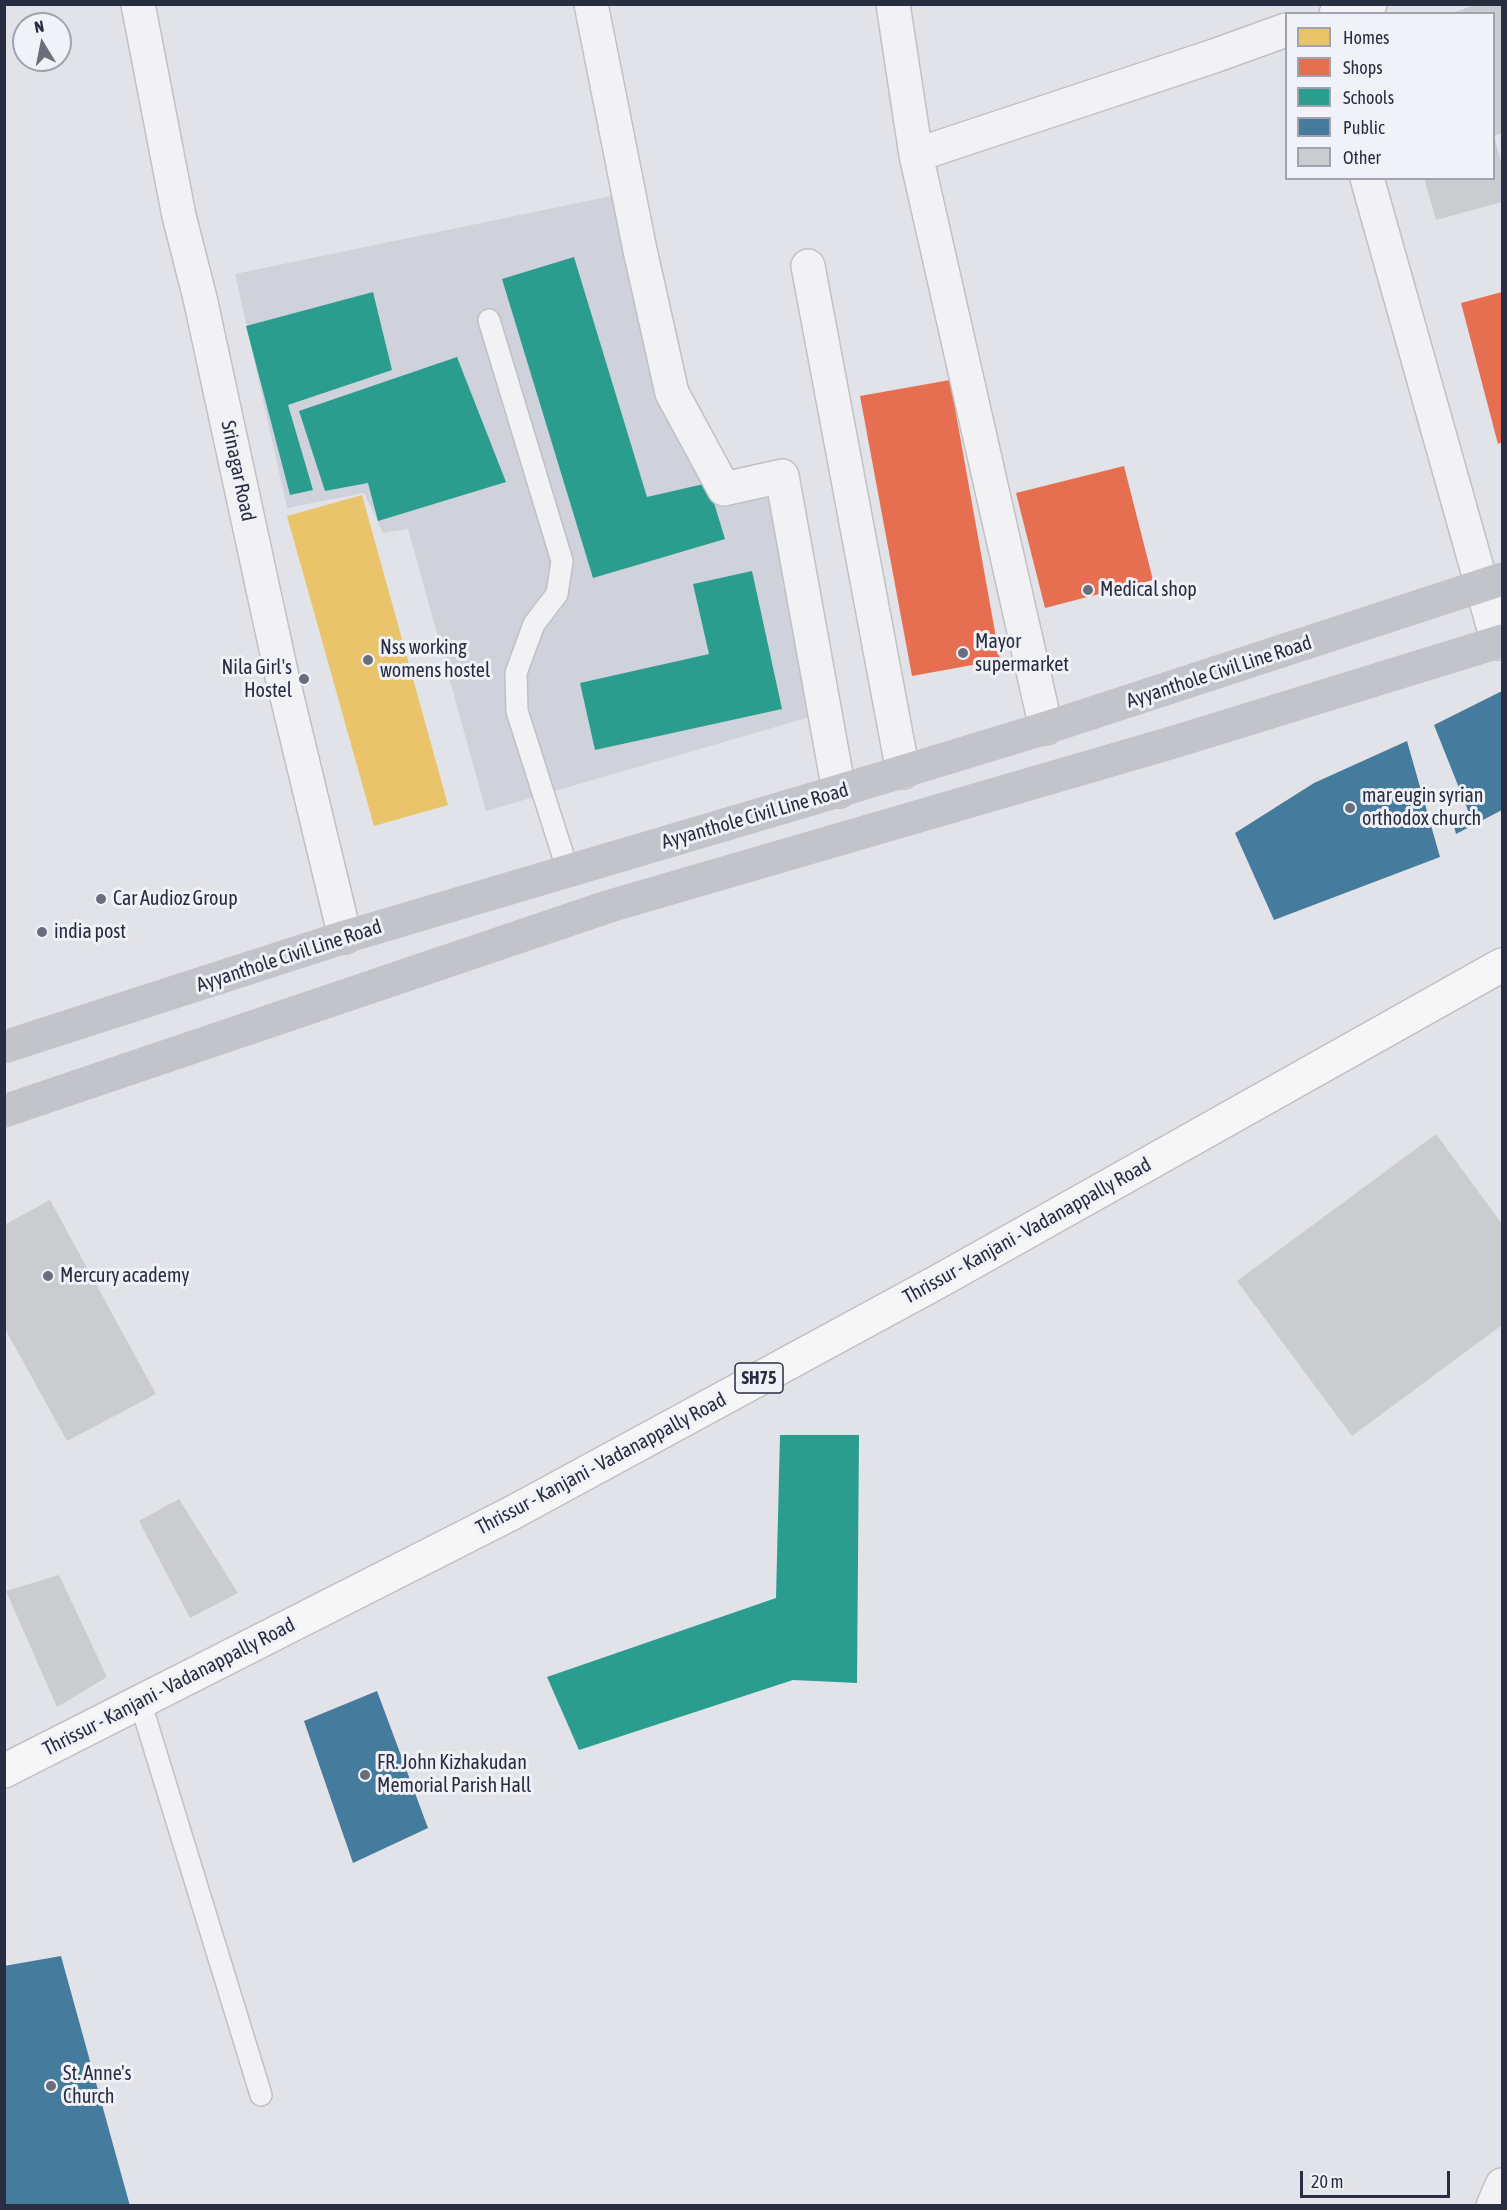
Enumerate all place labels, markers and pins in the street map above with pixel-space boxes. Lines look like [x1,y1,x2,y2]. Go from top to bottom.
place label: Medical shop [1100,578,1197,602]
marker: Medical shop [1081,583,1095,597]
place label: Mayor supermarket [975,630,1069,677]
place label: Nss working womens hostel [380,636,490,683]
marker: Mayor supermarket [956,646,970,660]
marker: Nss working womens hostel [361,653,375,667]
place label: Nila Girl's Hostel [222,656,292,703]
marker: Nila Girl's Hostel [297,672,311,686]
place label: mar eugin syrian orthodox church [1362,784,1484,831]
marker: mar eugin syrian orthodox church [1343,801,1357,815]
place label: Car Audioz Group [113,887,238,911]
marker: Car Audioz Group [94,892,108,906]
place label: india post [54,920,126,944]
marker: india post [35,925,49,939]
place label: Mercury academy [60,1264,190,1288]
marker: Mercury academy [41,1269,55,1283]
place label: FR. John Kizhakudan Memorial Parish Hall [377,1751,531,1798]
marker: FR. John Kizhakudan Memorial Parish Hall [358,1768,372,1782]
place label: St. Anne's Church [63,2062,131,2109]
marker: St. Anne's Church [44,2079,58,2093]

